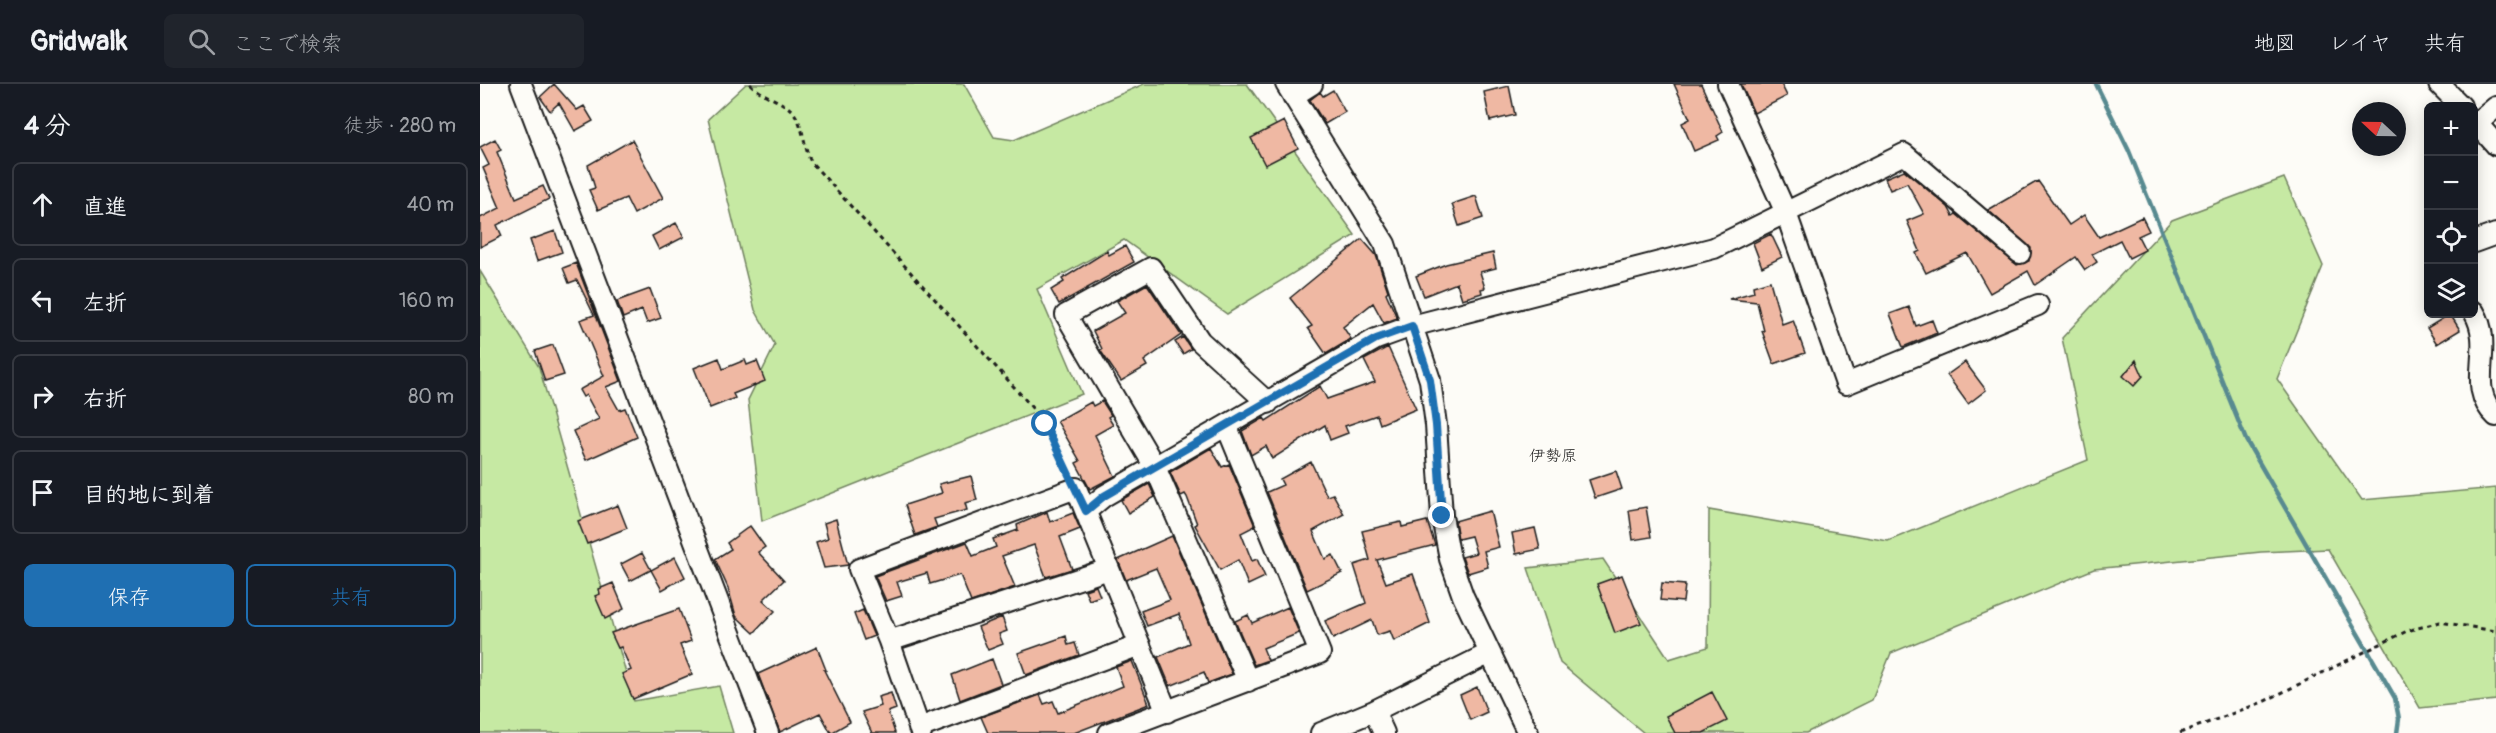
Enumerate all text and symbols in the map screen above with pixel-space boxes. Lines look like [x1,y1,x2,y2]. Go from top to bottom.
search box [164,14,584,68]
text: Gridwalk [30,24,128,59]
icon: search [185,25,218,58]
text: ここで検索 [233,30,343,58]
text: 地図 [2254,30,2296,57]
text: レイヤ [2329,30,2391,57]
text: 共有 [2424,30,2466,57]
north arrow [2352,102,2406,156]
map controls [2424,102,2478,318]
button: + [2424,102,2478,156]
text: 4 分 [24,110,71,142]
text: 徒歩 · 280 m [344,113,456,138]
button: − [2424,156,2478,210]
icon: ahead [26,188,59,221]
text: 40 m [407,192,454,217]
text: 直進 [83,193,127,221]
button: locate [2424,210,2478,264]
button: layers [2424,264,2478,318]
icon: left [26,284,59,317]
text: 160 m [399,288,454,313]
text: 左折 [83,289,127,317]
icon: right [26,380,59,413]
text: 80 m [408,384,454,409]
text: 右折 [83,385,127,413]
route start [1031,410,1057,436]
district label: 伊勢原 [1529,446,1577,466]
icon: arrive [26,476,59,509]
text: 目的地に到着 [83,481,215,509]
route end [1428,502,1454,528]
button: 保存 [24,564,234,627]
button: 共有 [246,564,456,627]

